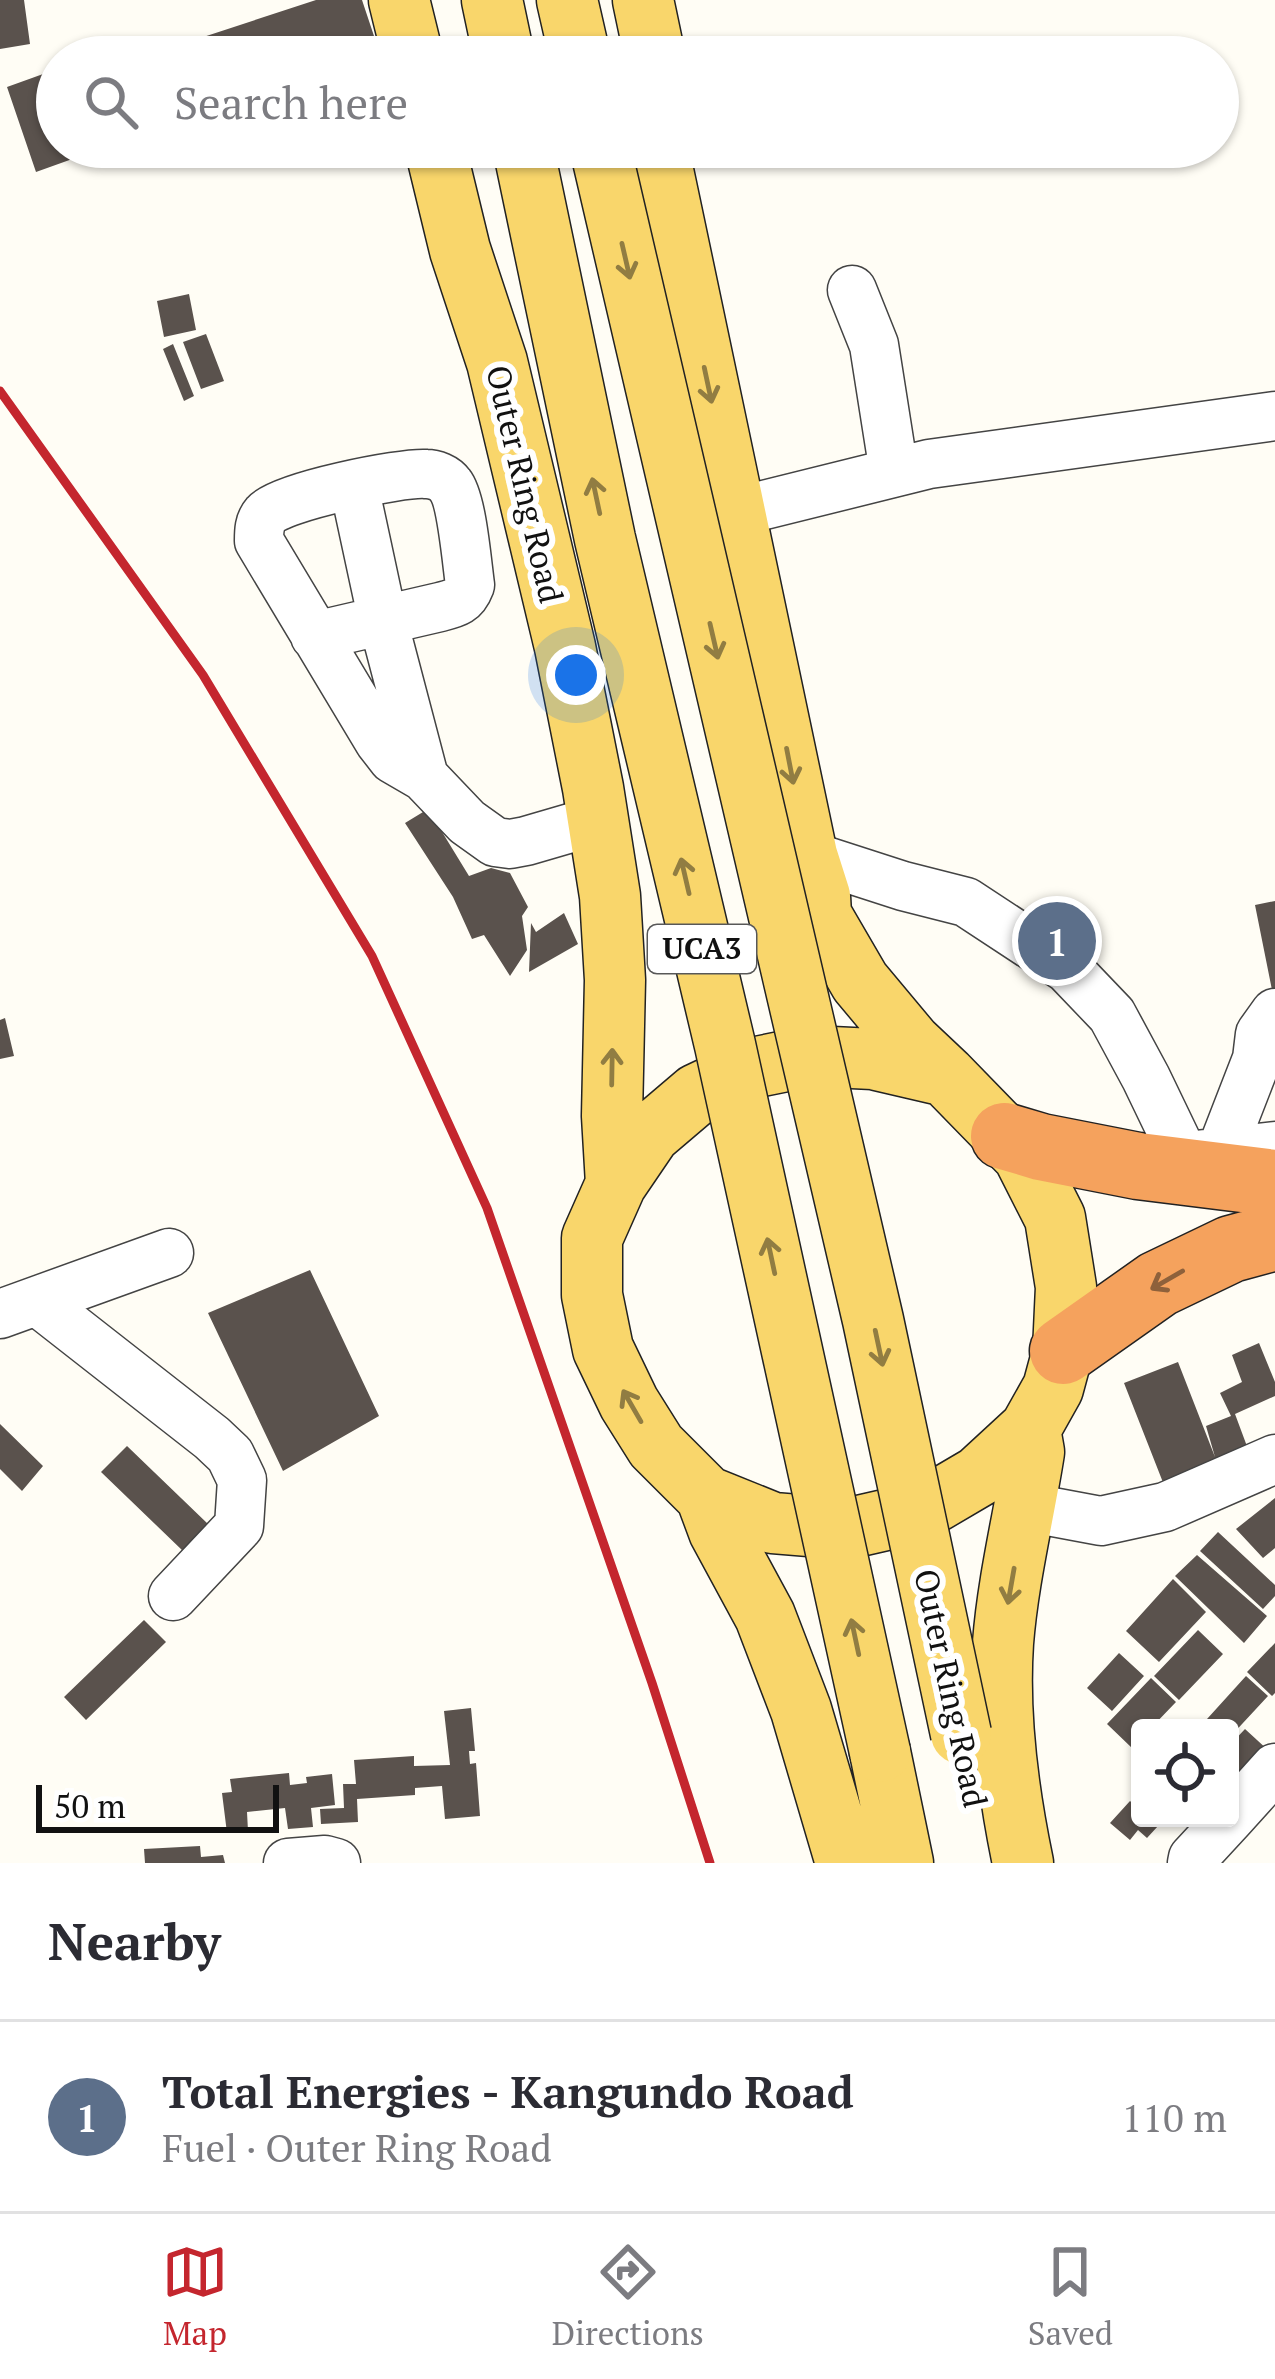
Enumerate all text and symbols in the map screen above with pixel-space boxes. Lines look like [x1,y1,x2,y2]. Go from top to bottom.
search box [36,36,1239,168]
icon: search [78,69,144,135]
text: Search here [174,72,408,132]
one-way arrow [616,242,639,280]
street label: Outer Ring Road [477,361,574,607]
one-way arrow [698,364,720,403]
one-way arrow [584,478,606,517]
one-way arrow [704,622,726,660]
your location [546,645,606,705]
one-way arrow [780,746,802,785]
one-way arrow [673,858,695,896]
pin: 1 [1018,896,1096,986]
road number: UCA3 [648,925,756,973]
one-way arrow [601,1048,623,1087]
one-way arrow [759,1238,782,1276]
one-way arrow [1150,1269,1185,1293]
one-way arrow [868,1329,891,1367]
one-way arrow [620,1389,644,1424]
street label: Outer Ring Road [905,1565,998,1811]
one-way arrow [999,1566,1022,1605]
one-way arrow [843,1619,866,1657]
map controls [1131,1719,1239,1827]
button: locate [1131,1719,1239,1827]
scale bar [36,1779,279,1832]
text: 50 m [54,1784,126,1827]
text: Nearby [48,1907,221,1975]
text: Total Energies - Kangundo Road [162,2061,854,2121]
text: 1 [76,2091,98,2143]
text: 110 m [1122,2091,1227,2143]
text: Fuel · Outer Ring Road [162,2121,552,2173]
tab: Map [162,2239,228,2354]
tab: Directions [552,2239,704,2354]
tab: Saved [1028,2239,1113,2354]

